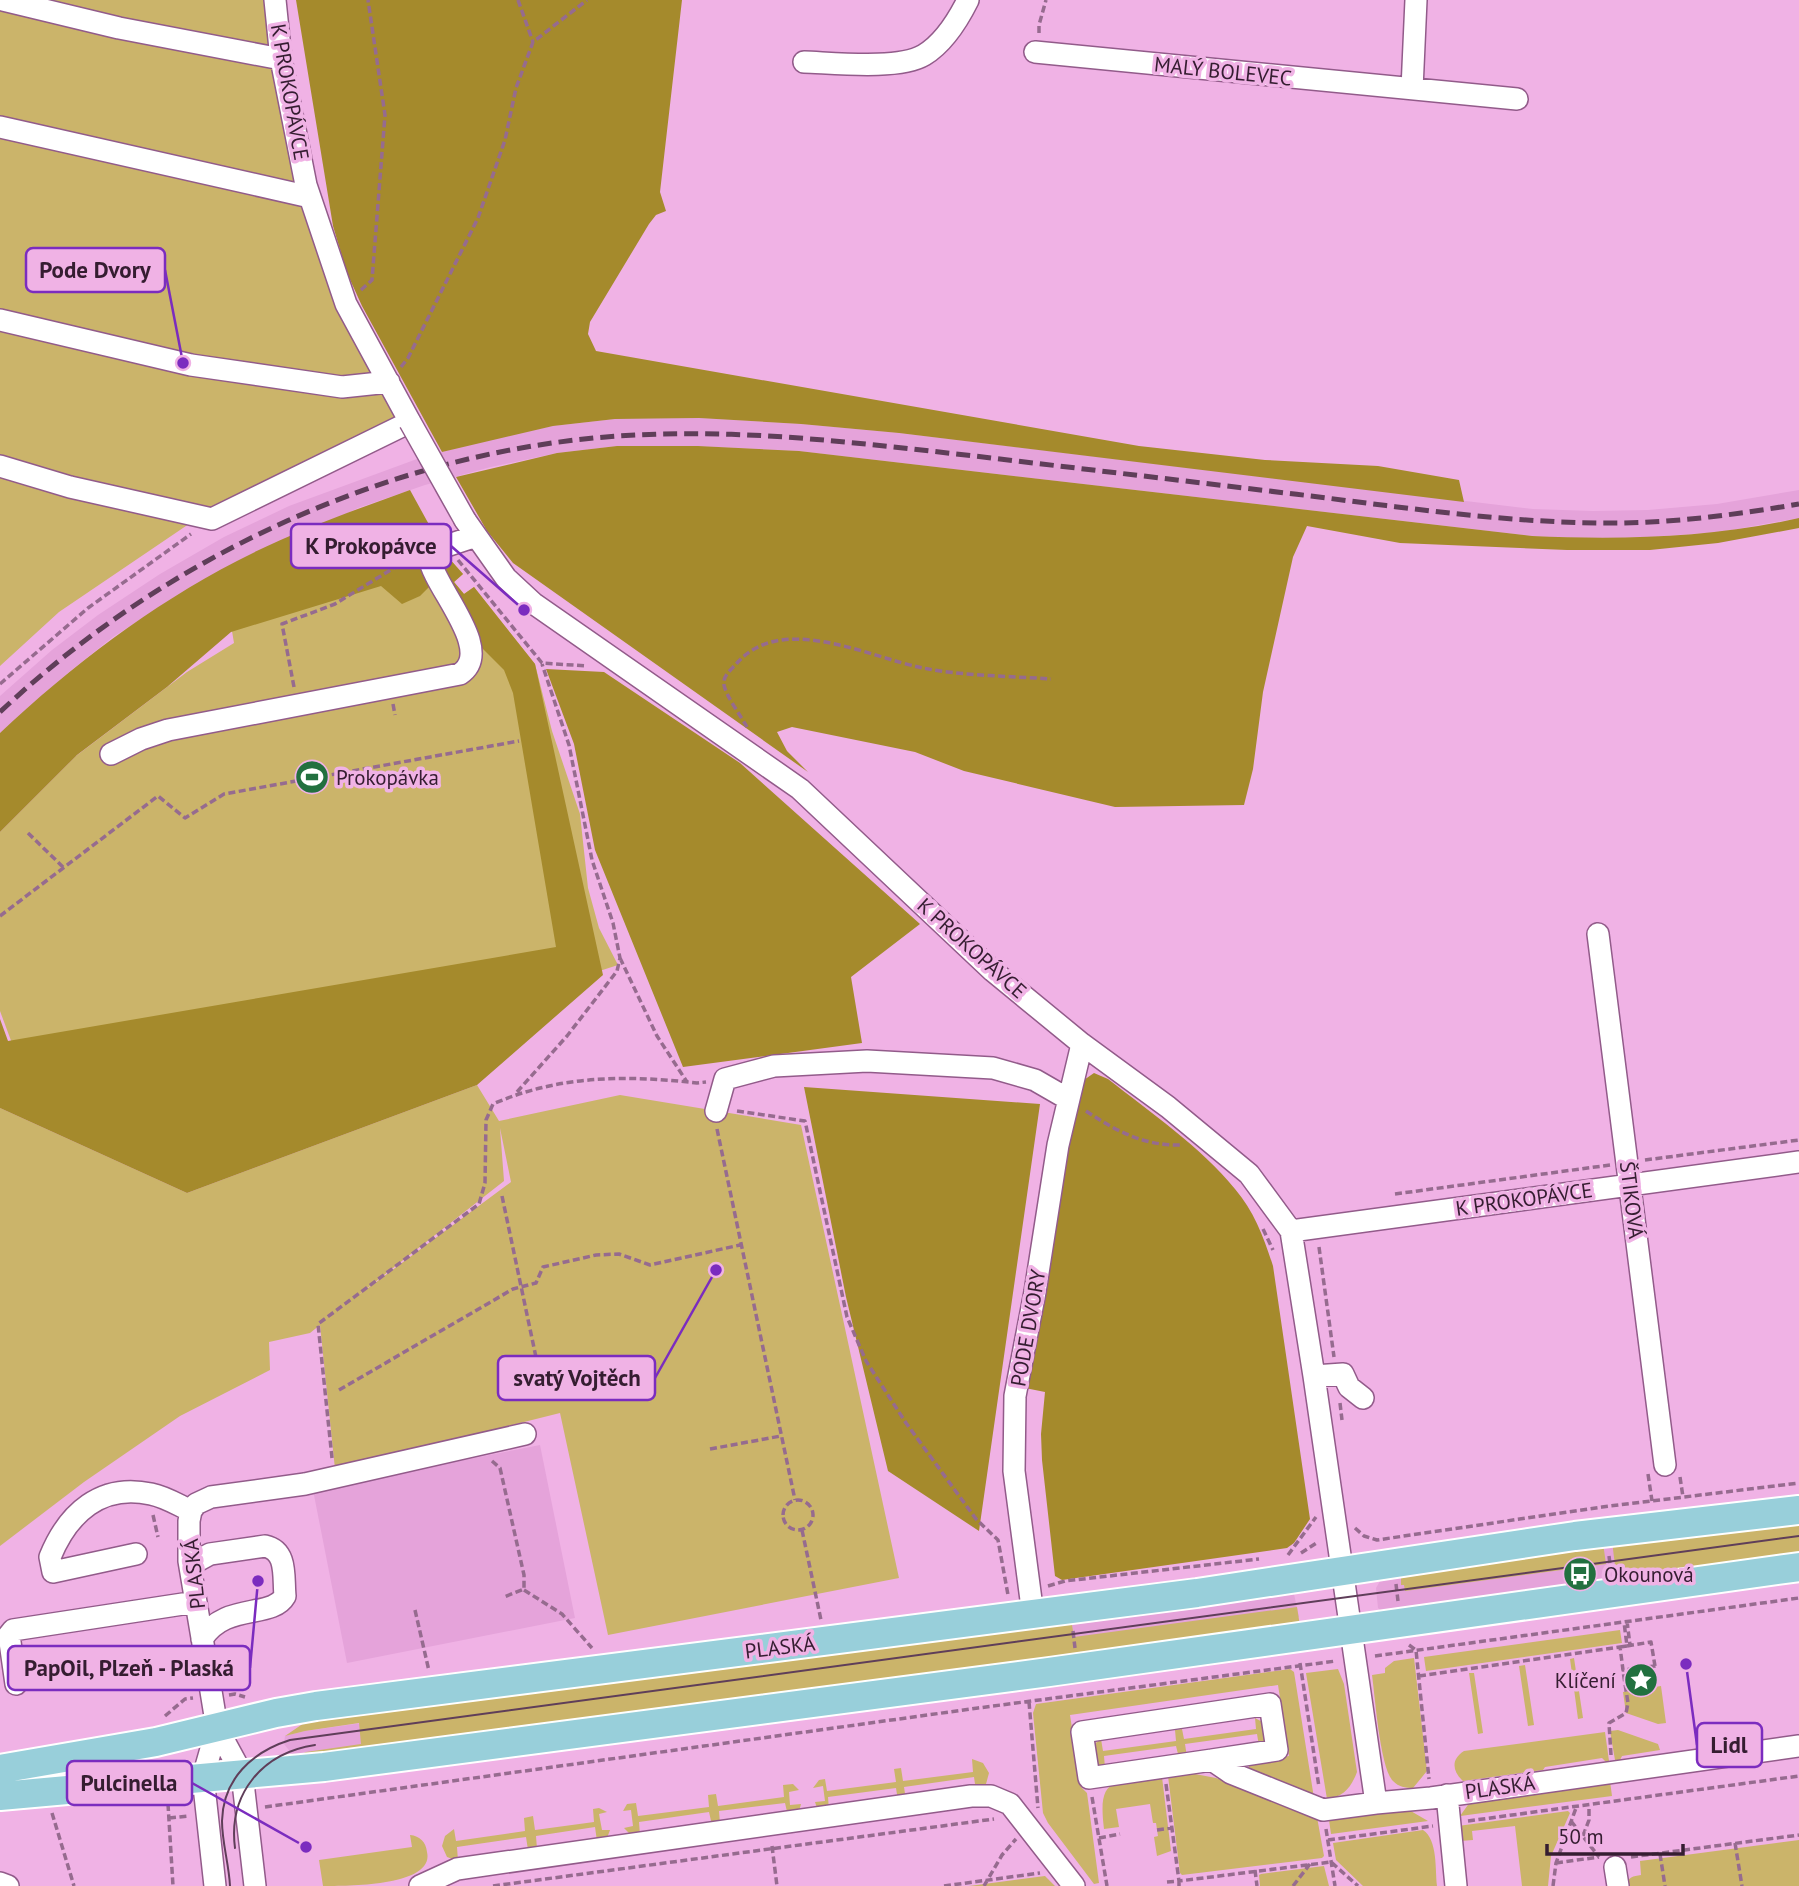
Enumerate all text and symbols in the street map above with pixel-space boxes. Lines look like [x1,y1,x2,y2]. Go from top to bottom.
street label: K PROKOPÁVCE [265,22,315,162]
street label: MALÝ BOLEVEC [1153,50,1293,92]
callout: Pode Dvory [26,248,165,292]
text: Pode Dvory [39,255,152,284]
callout: K Prokopávce [291,524,451,568]
text: K Prokopávce [305,531,437,560]
sports icon: Prokopávka [293,758,331,796]
place label: Prokopávka [336,764,439,791]
street label: K PROKOPÁVCE [912,892,1032,1004]
street label: ŠTIKOVÁ [1614,1160,1650,1241]
street label: K PROKOPÁVCE [1454,1176,1594,1222]
street label: PODE DVORY [1004,1267,1052,1389]
callout: svatý Vojtěch [498,1356,655,1400]
text: svatý Vojtěch [513,1363,641,1392]
street label: PLASKÁ [177,1537,211,1611]
bus stop icon: Okounová [1561,1555,1599,1593]
place label: Okounová [1604,1561,1694,1588]
street label: PLASKÁ [743,1629,817,1665]
callout: PapOil, Plzeň - Plaská [8,1646,250,1690]
text: PapOil, Plzeň - Plaská [24,1653,234,1682]
place icon: Klíčení [1622,1661,1660,1699]
place label: Klíčení [1555,1667,1616,1694]
callout: Lidl [1697,1723,1762,1767]
text: Lidl [1710,1730,1748,1759]
callout: Pulcinella [67,1761,192,1805]
text: Pulcinella [81,1768,177,1797]
street label: PLASKÁ [1463,1769,1538,1805]
scale bar [1547,1812,1684,1856]
text: 50 m [1558,1823,1604,1850]

